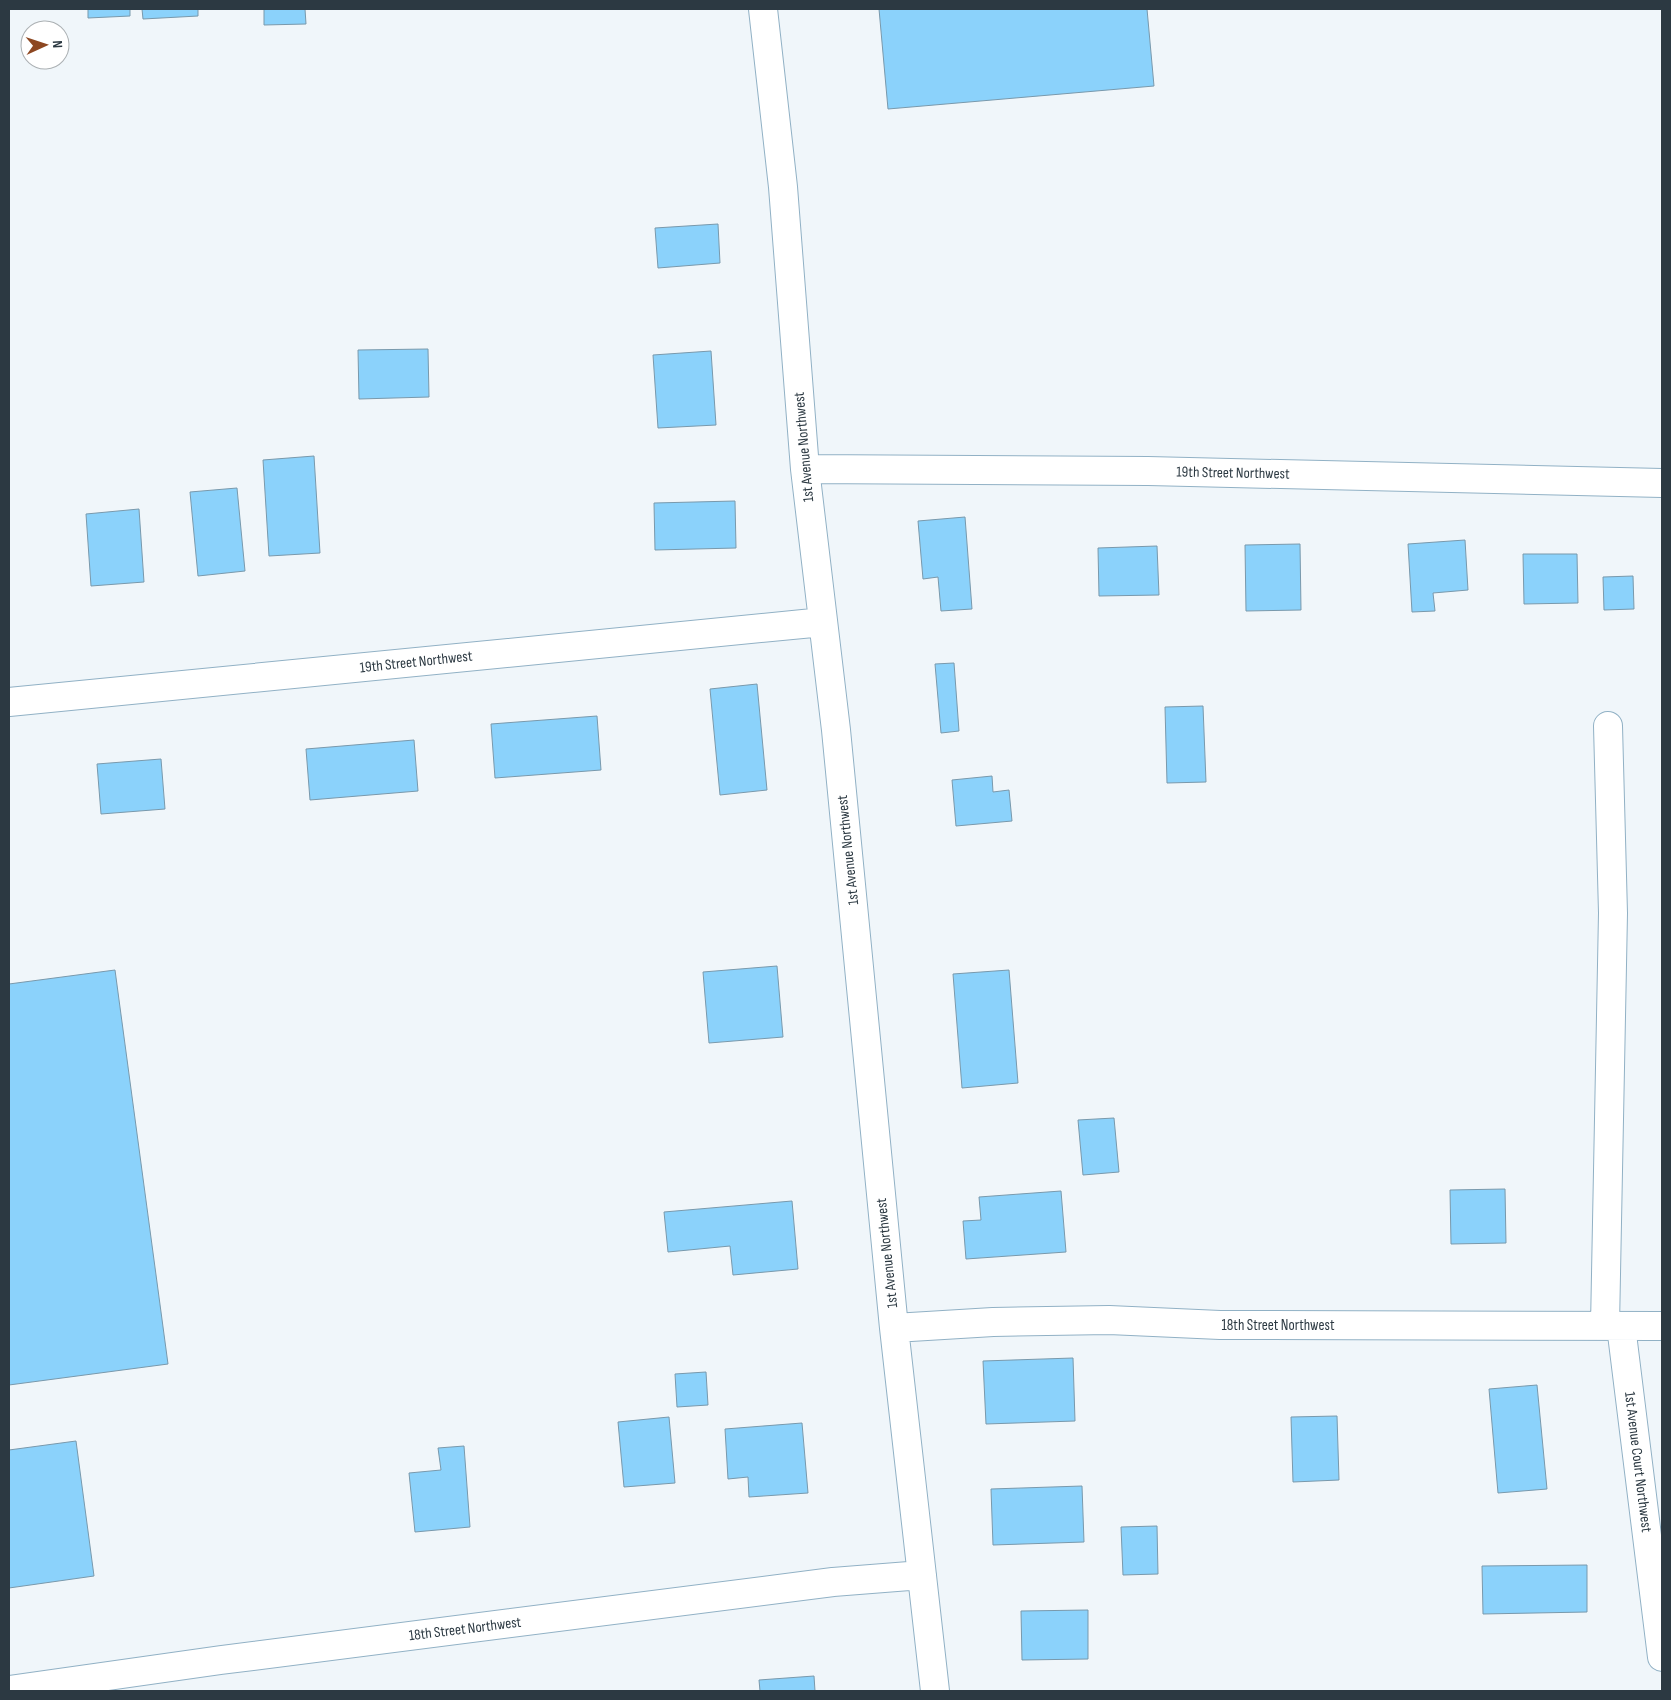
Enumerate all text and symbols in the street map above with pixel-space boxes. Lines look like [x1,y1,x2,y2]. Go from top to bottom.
north arrow [20,20,70,70]
text: N [49,40,66,49]
street label: 1st Avenue Northwest [790,391,818,503]
street label: 19th Street Northwest [1176,463,1290,483]
street label: 19th Street Northwest [359,647,474,677]
street label: 1st Avenue Northwest [833,794,863,906]
street label: 1st Avenue Northwest [872,1197,902,1309]
street label: 18th Street Northwest [1222,1316,1335,1335]
street label: 1st Avenue Court Northwest [1620,1391,1656,1534]
street label: 18th Street Northwest [408,1613,523,1645]

